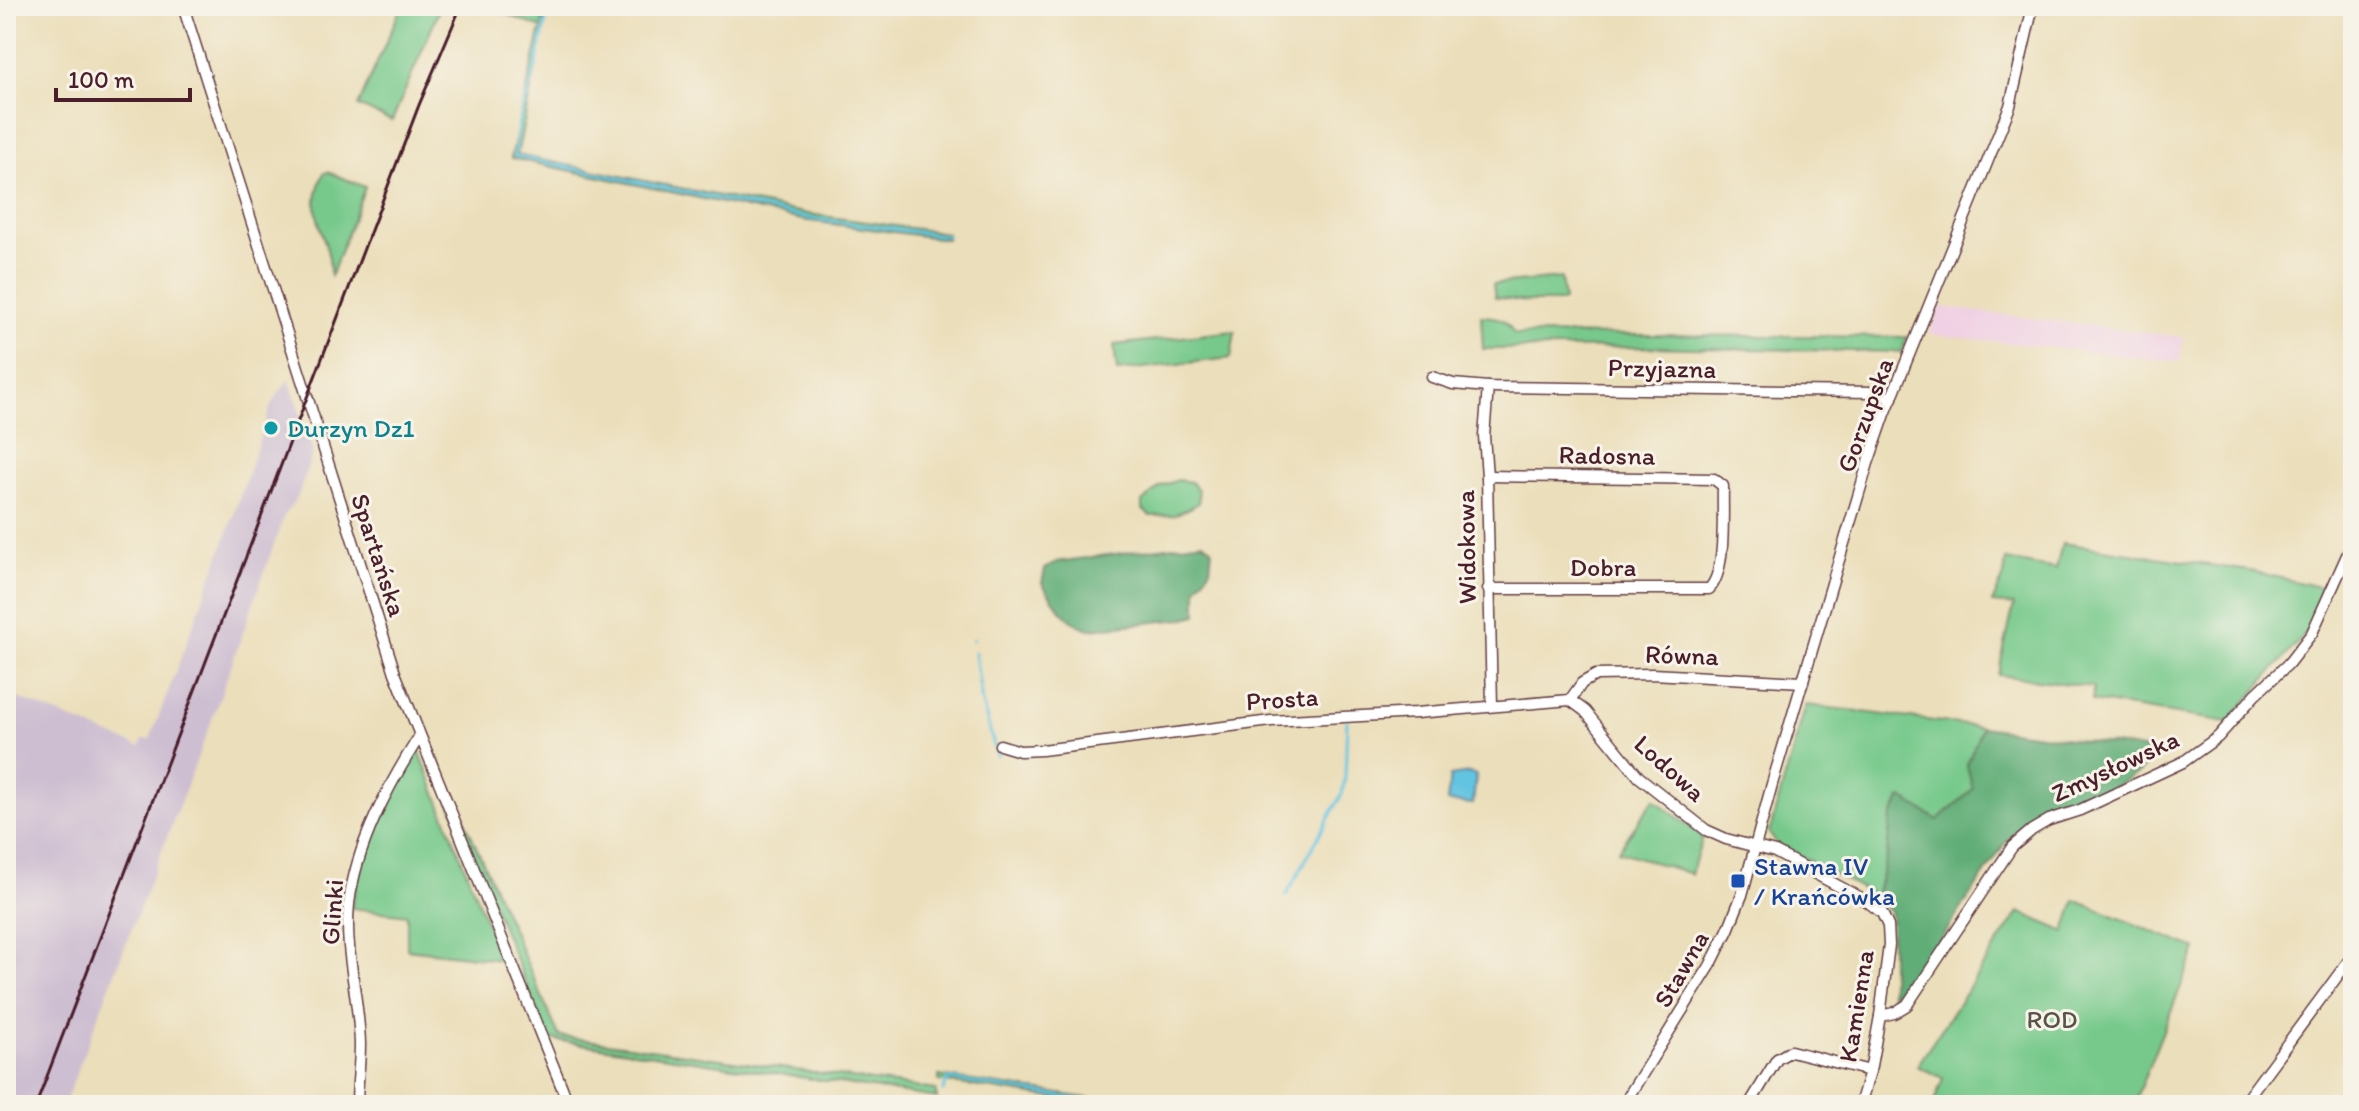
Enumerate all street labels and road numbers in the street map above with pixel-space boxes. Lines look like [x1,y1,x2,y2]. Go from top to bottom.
street label: Przyjazna [1607,351,1717,385]
street label: Gorzupska [1829,353,1901,477]
street label: Radosna [1558,438,1656,472]
street label: Widokowa [1449,489,1483,604]
street label: Spartańska [344,490,414,621]
street label: Dobra [1570,551,1637,583]
street label: Równa [1644,638,1720,672]
street label: Prosta [1245,680,1320,717]
street label: Zmysłowska [2046,723,2184,809]
street label: Lodowa [1628,728,1713,809]
street label: Glinki [314,878,350,946]
street label: Stawna [1646,925,1716,1013]
street label: Kamienna [1831,947,1881,1064]

